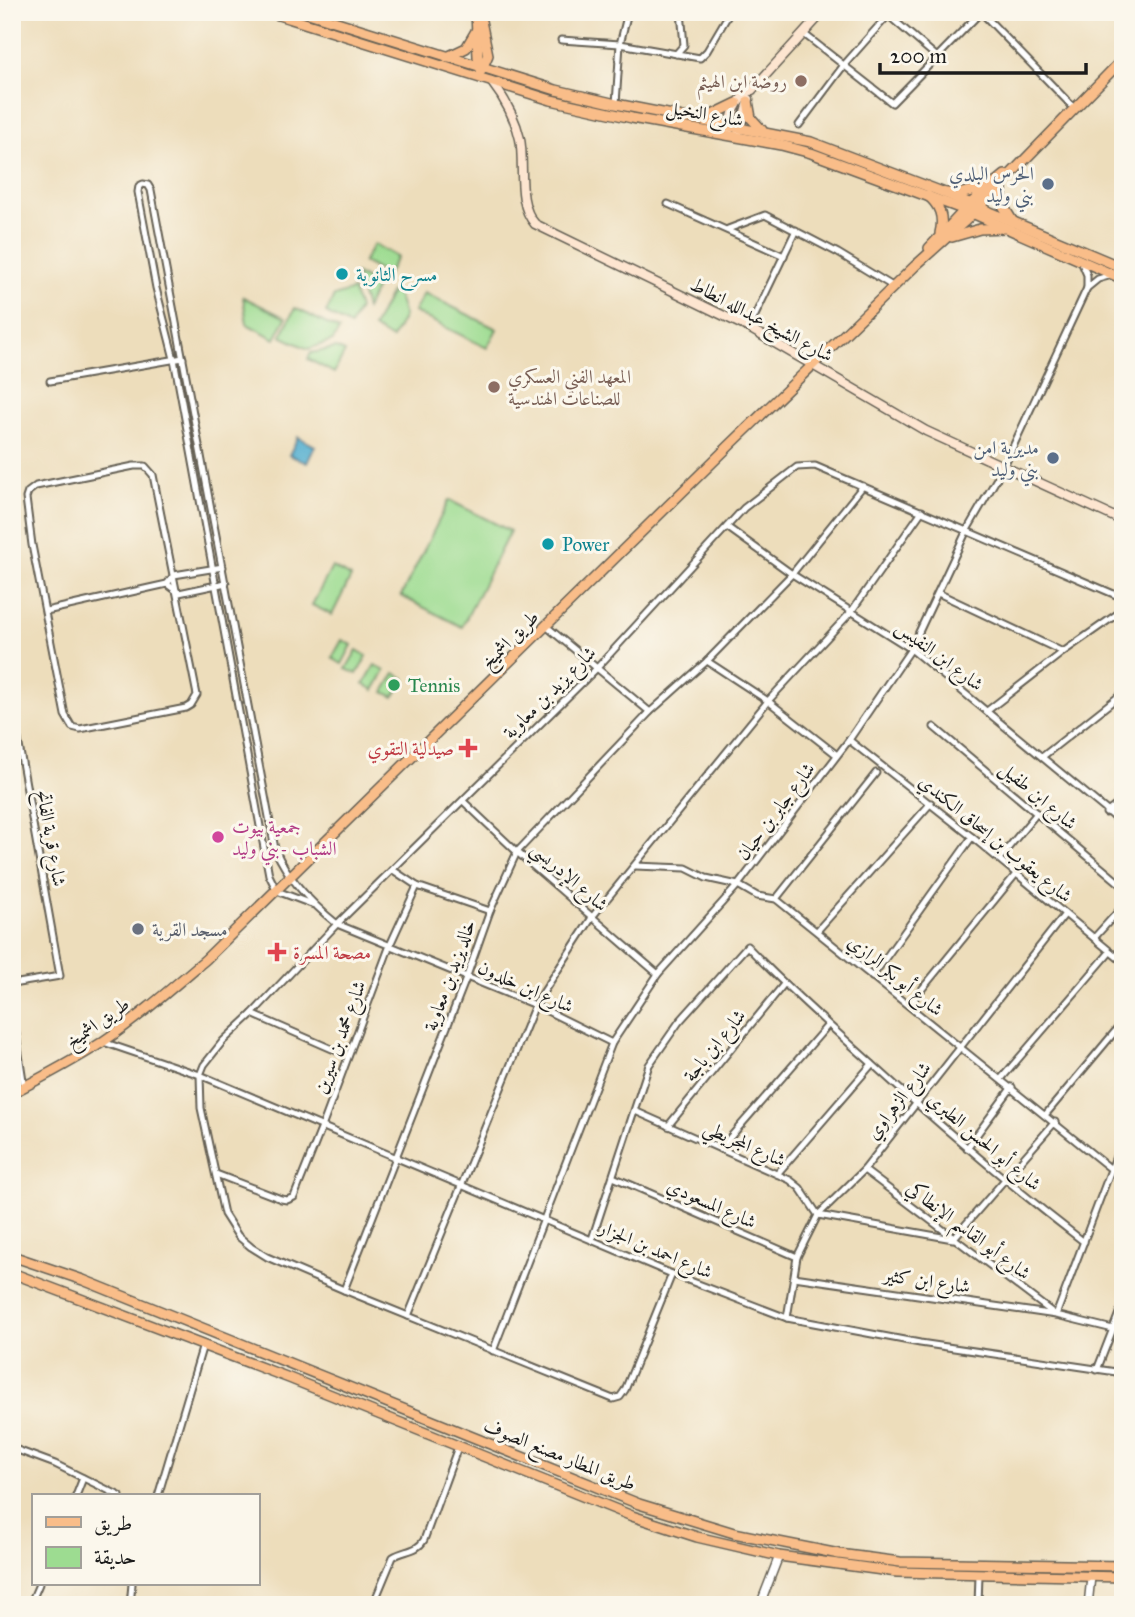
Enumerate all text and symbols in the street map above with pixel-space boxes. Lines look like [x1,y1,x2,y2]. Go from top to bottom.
scale bar [880,32,1086,76]
text: 200 m [890,43,947,69]
place label: روضة ابن الهيثم [697,70,787,101]
marker: روضة ابن الهيثم [793,73,809,89]
street label: شارع النخيل [664,95,745,135]
place label: الحرس البلدي بني وليد [949,162,1034,213]
marker: الحرس البلدي بني وليد [1040,176,1056,192]
place label: مسرح الثانوية [356,263,438,292]
marker: مسرح الثانوية [334,266,350,282]
street label: شارع الشيخ عبدالله انطاط [684,272,837,372]
place label: المعهد الفني العسكري للصناعات الهندسية [508,365,631,410]
marker: المعهد الفني العسكري للصناعات الهندسية [486,379,502,395]
place label: مديرية امن بني وليد [973,436,1039,487]
marker: مديرية امن بني وليد [1045,450,1061,466]
place label: Power [562,533,610,556]
marker: Power [540,536,556,552]
street label: طريق اشميخ [475,605,548,678]
street label: شارع ابن النفيس [889,615,988,699]
street label: شارع يزيد بن معاوية [498,641,603,746]
place label: Tennis [408,674,460,697]
marker: Tennis [386,677,402,693]
place label: صيدلية التقوي [368,737,454,764]
marker: صيدلية التقوي [460,740,476,756]
street label: شارع ابن طفيل [993,756,1082,838]
street label: شارع جابر بن حيان [731,758,823,867]
street label: شارع يعقوب بن إسحاق الكندي [912,770,1077,910]
street label: شارع قرية الفاتح [27,788,71,889]
place label: جمعية بيوت الشباب -بني وليد [232,815,337,866]
marker: جمعية بيوت الشباب -بني وليد [210,829,226,845]
street label: شارع الإدريسي [522,837,613,921]
street label: خالد يزيد بن معاوية [419,916,481,1034]
place label: مسجد القرية [152,918,228,942]
marker: مسجد القرية [130,921,146,937]
street label: شارع أبو بكر الرازي [841,929,949,1024]
place label: مصحة المسرة [293,941,371,965]
marker: مصحة المسرة [267,942,287,962]
street label: شارع ابن خلدون [473,955,577,1021]
street label: شارع محمد بن سيرين [308,978,374,1098]
street label: طريق اشميخ [61,992,137,1058]
street label: شارع ابن باجة [678,1005,754,1089]
street label: شارع الزهراوي [861,1057,939,1146]
street label: شارع أبو الحسن الطبري [921,1086,1047,1199]
street label: شارع المجريطي [697,1115,789,1178]
street label: شارع المسعودي [662,1174,760,1237]
street label: شارع أبو القاسم الإنطاكي [897,1175,1036,1291]
street label: شارع احمد بن الجزار [592,1215,716,1287]
street label: شارع ابن كثير [880,1263,972,1302]
street label: طريق المطار مصنع الصوف [478,1413,639,1501]
legend [32,1494,259,1586]
text: طريق [94,1510,132,1536]
text: حديقة [94,1544,137,1570]

